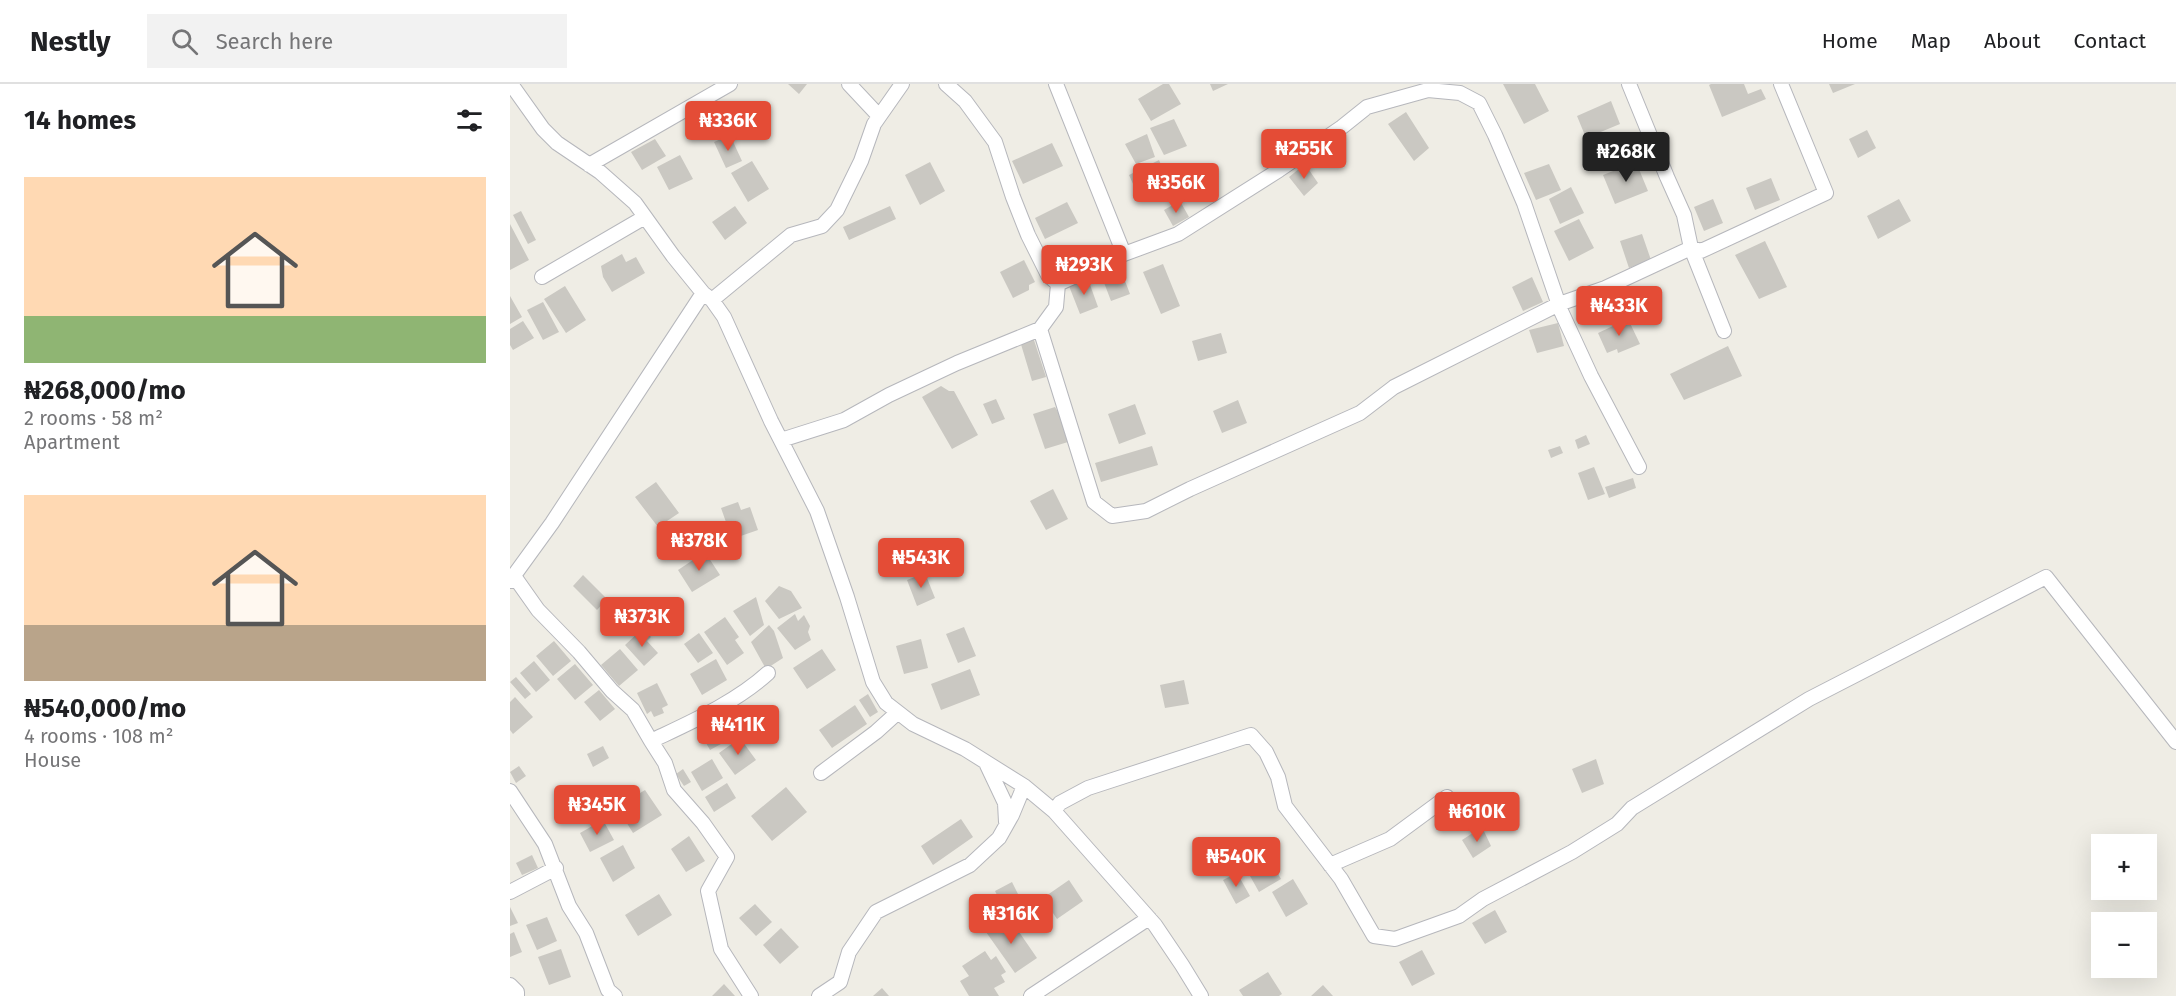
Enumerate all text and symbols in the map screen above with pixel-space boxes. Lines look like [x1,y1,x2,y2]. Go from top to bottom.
search box [147,14,567,68]
text: Nestly [30,25,111,58]
icon: search [168,25,201,58]
text: Search here [216,28,333,55]
text: Home [1822,28,1878,54]
text: Map [1911,28,1951,54]
text: About [1984,28,2041,54]
text: Contact [2074,28,2146,54]
pin: ₦336K [686,101,770,152]
icon: filters [453,104,486,137]
text: 14 homes [24,105,136,136]
text: ₦336K [699,108,757,132]
pin: ₦255K [1262,129,1346,180]
pin: ₦268K [1584,132,1668,183]
text: ₦255K [1275,136,1333,160]
text: ₦268K [1596,139,1656,163]
pin: ₦356K [1134,163,1218,214]
text: ₦356K [1147,170,1205,194]
icon: home [201,216,309,324]
pin: ₦293K [1042,245,1126,296]
text: ₦293K [1055,252,1113,276]
pin: ₦433K [1577,286,1661,337]
text: ₦433K [1590,293,1648,317]
text: ₦268,000/mo [24,375,186,406]
text: 2 rooms · 58 m² [24,406,163,430]
text: Apartment [24,430,120,454]
pin: ₦378K [657,521,741,572]
text: ₦378K [671,528,727,552]
icon: home [201,534,309,642]
pin: ₦543K [879,538,963,589]
text: ₦543K [892,545,950,569]
pin: ₦373K [600,597,684,648]
text: ₦373K [614,604,670,628]
text: ₦540,000/mo [24,693,186,724]
pin: ₦411K [696,705,780,756]
text: ₦411K [711,712,765,736]
text: 4 rooms · 108 m² [24,724,173,748]
text: House [24,748,81,772]
pin: ₦345K [555,785,639,836]
text: ₦345K [568,792,626,816]
pin: ₦610K [1435,792,1519,843]
text: ₦610K [1449,799,1505,823]
map controls [2091,834,2157,978]
button: + [2091,834,2157,900]
pin: ₦540K [1194,837,1278,888]
text: ₦540K [1206,844,1266,868]
pin: ₦316K [969,894,1053,945]
text: ₦316K [983,901,1039,925]
button: − [2091,912,2157,978]

